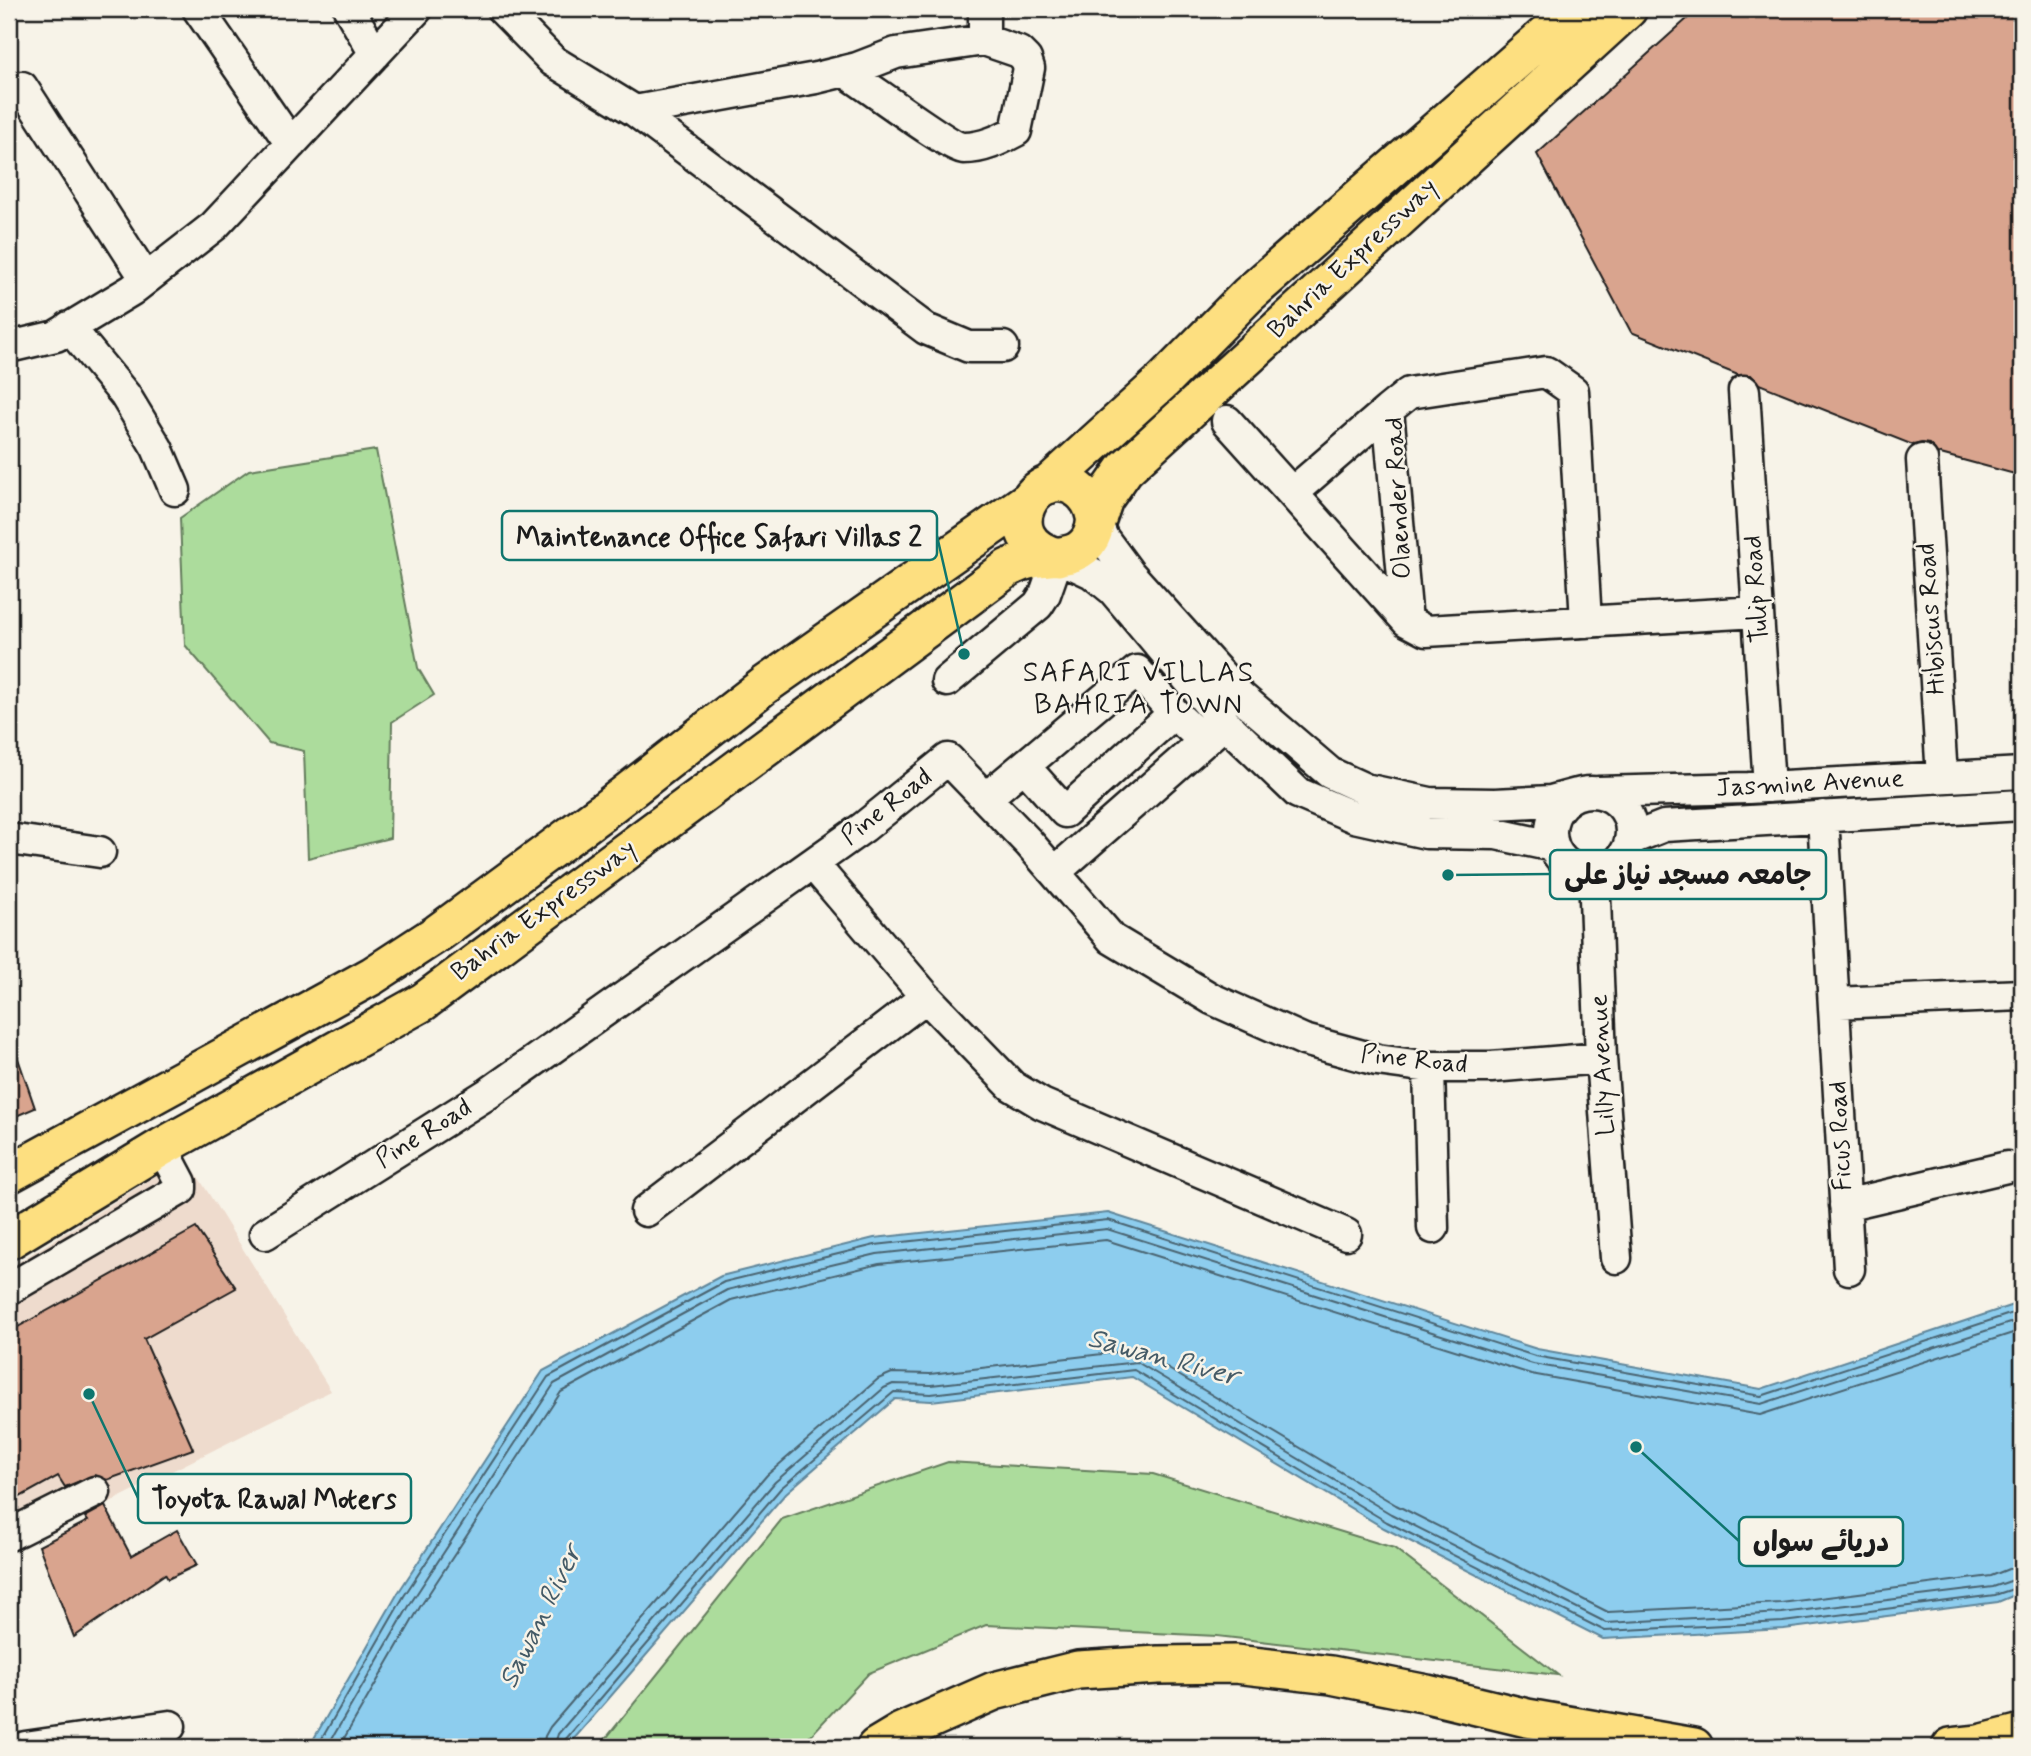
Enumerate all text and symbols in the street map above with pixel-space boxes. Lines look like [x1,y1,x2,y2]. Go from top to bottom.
street label: Bahria Expressway [1261,171,1445,347]
street label: Olaender Road [1378,416,1420,580]
callout: Maintenance Office Safari Villas 2 [502,511,937,560]
text: Maintenance Office Safari Villas 2 [516,520,922,557]
street label: Tulip Road [1736,534,1778,644]
street label: Hibiscus Road [1910,542,1954,696]
district label: SAFARI VILLAS BAHRIA TOWN [1023,655,1255,724]
street label: Pine Road [834,761,940,853]
street label: Jasmine Avenue [1715,762,1905,806]
street label: Bahria Expressway [445,832,643,990]
callout: جامعہ مسجد نیاز علی [1550,850,1826,899]
text: جامعہ مسجد نیاز علی [1564,858,1812,895]
street label: Lilly Avenue [1582,993,1624,1137]
street label: Pine Road [1359,1037,1469,1083]
street label: Ficus Road [1821,1080,1861,1192]
street label: Pine Road [370,1091,478,1177]
water label: Sawan River [1084,1320,1246,1397]
callout: Toyota Rawal Moters [138,1474,411,1523]
text: Toyota Rawal Moters [151,1482,397,1519]
callout: دریائے سواں [1739,1517,1903,1566]
text: دریائے سواں [1753,1525,1889,1562]
water label: Sawan River [491,1536,593,1695]

